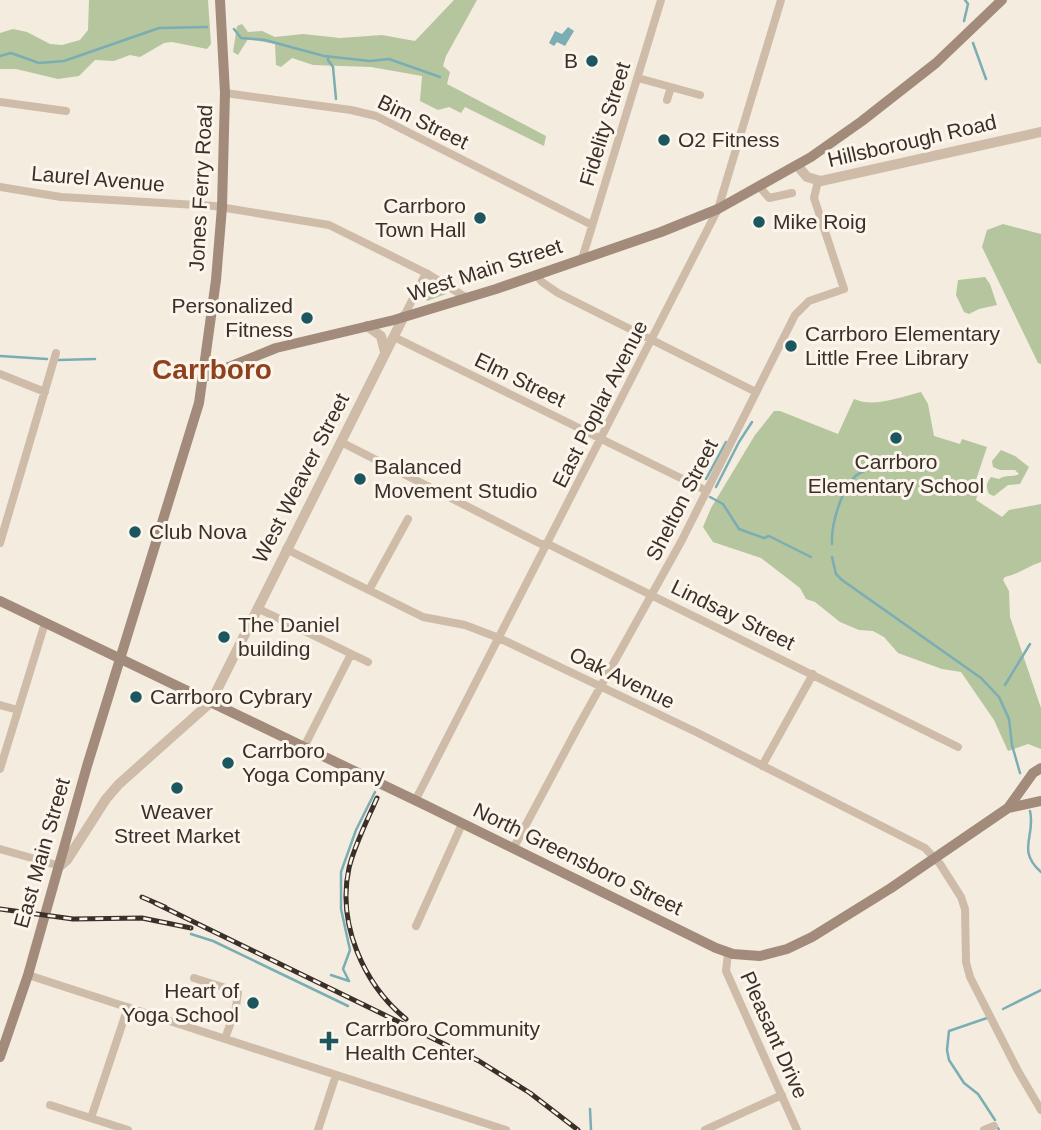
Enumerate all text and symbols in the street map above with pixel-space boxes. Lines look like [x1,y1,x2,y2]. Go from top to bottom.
place label: B [564,49,578,72]
marker: B [584,53,600,69]
street label: Fidelity Street [575,59,634,189]
street label: Bim Street [374,90,472,153]
street label: Jones Ferry Road [185,104,216,272]
street label: Hillsborough Road [825,110,999,171]
place label: O2 Fitness [678,128,780,151]
marker: O2 Fitness [656,132,672,148]
street label: Laurel Avenue [30,161,166,196]
place label: Carrboro Town Hall [375,194,466,241]
marker: Carrboro Town Hall [472,210,488,226]
place label: Mike Roig [773,210,866,233]
marker: Mike Roig [751,214,767,230]
street label: West Main Street [405,234,565,305]
place label: Personalized Fitness [172,294,293,341]
marker: Personalized Fitness [299,310,315,326]
street label: East Poplar Avenue [548,317,652,491]
place label: Carrboro Elementary Little Free Library [805,322,1000,369]
marker: Carrboro Elementary Little Free Library [783,338,799,354]
street label: Elm Street [471,348,569,411]
district label: Carrboro [152,354,272,385]
street label: West Weaver Street [248,389,353,566]
marker: Carrboro Elementary School [888,430,904,446]
street label: Shelton Street [641,435,722,564]
place label: Carrboro Elementary School [808,450,984,497]
place label: Balanced Movement Studio [374,455,537,502]
marker: Balanced Movement Studio [352,471,368,487]
place label: Club Nova [149,520,247,543]
marker: Club Nova [127,524,143,540]
street label: Lindsay Street [668,575,799,654]
place label: The Daniel building [238,613,340,660]
marker: The Daniel building [216,629,232,645]
street label: Oak Avenue [566,642,679,713]
place label: Carrboro Cybrary [150,685,313,708]
marker: Carrboro Cybrary [128,689,144,705]
place label: Carrboro Yoga Company [242,739,385,786]
marker: Carrboro Yoga Company [220,755,236,771]
street label: East Main Street [9,775,74,931]
marker: Weaver Street Market [169,780,185,796]
street label: North Greensboro Street [470,798,687,919]
place label: Weaver Street Market [114,800,240,847]
street label: Pleasant Drive [736,968,813,1102]
place label: Heart of Yoga School [122,979,239,1026]
marker: Heart of Yoga School [245,995,261,1011]
place label: Carrboro Community Health Center [345,1017,540,1064]
marker: Carrboro Community Health Center [319,1031,339,1051]

